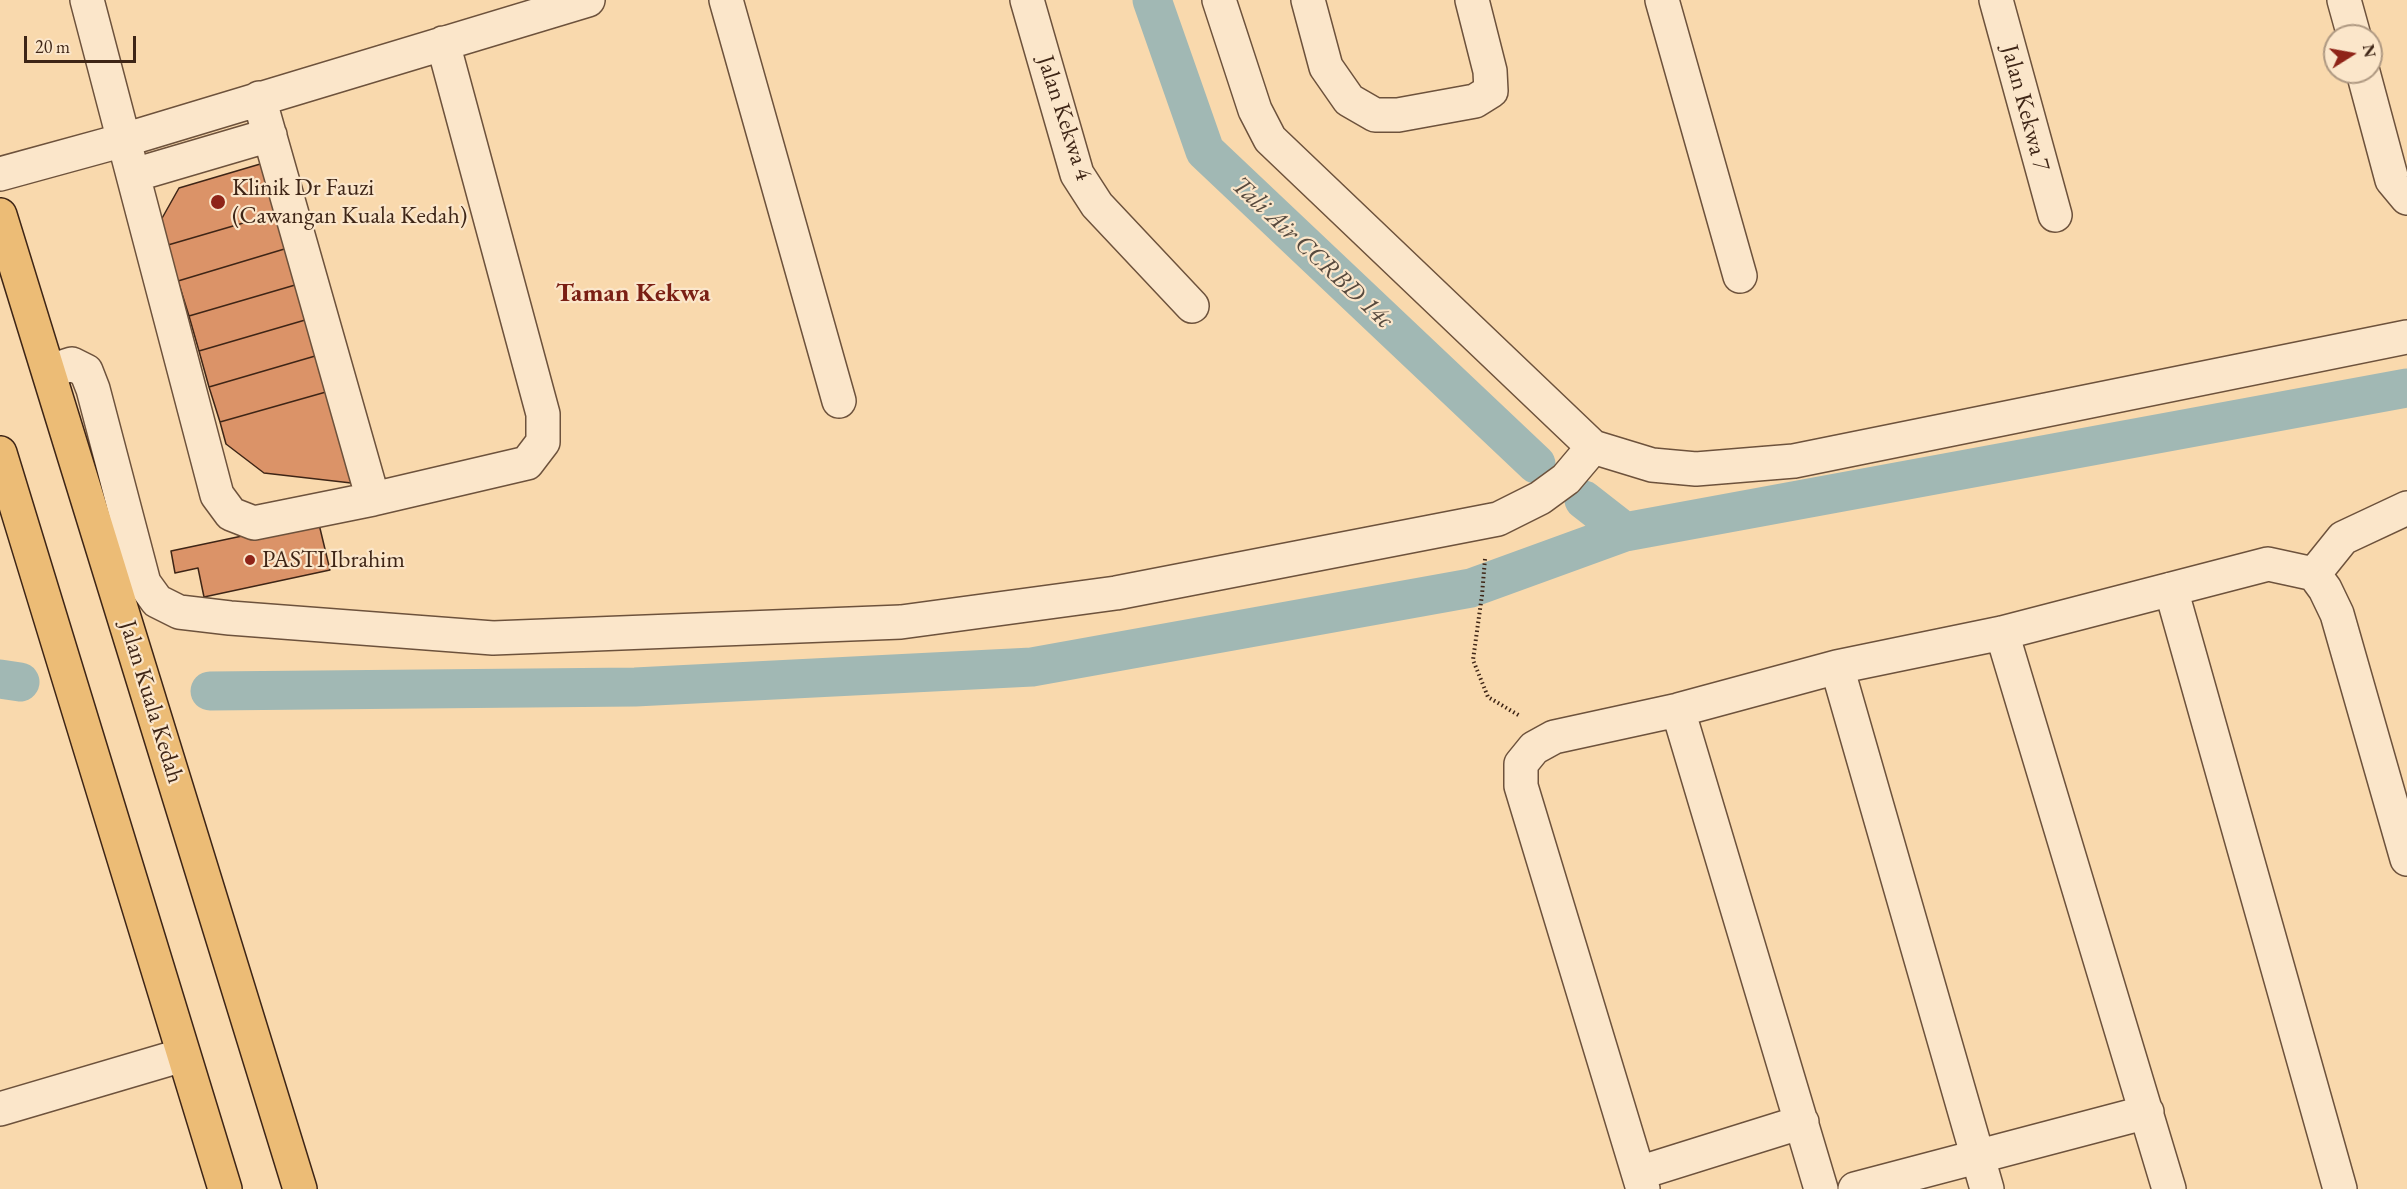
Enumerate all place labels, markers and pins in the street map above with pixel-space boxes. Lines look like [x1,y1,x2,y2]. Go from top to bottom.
place label: Klinik Dr Fauzi (Cawangan Kuala Kedah) [232,174,467,230]
marker: Klinik Dr Fauzi (Cawangan Kuala Kedah) [209,193,227,211]
place label: PASTI Ibrahim [262,546,405,574]
marker: PASTI Ibrahim [243,553,257,567]

